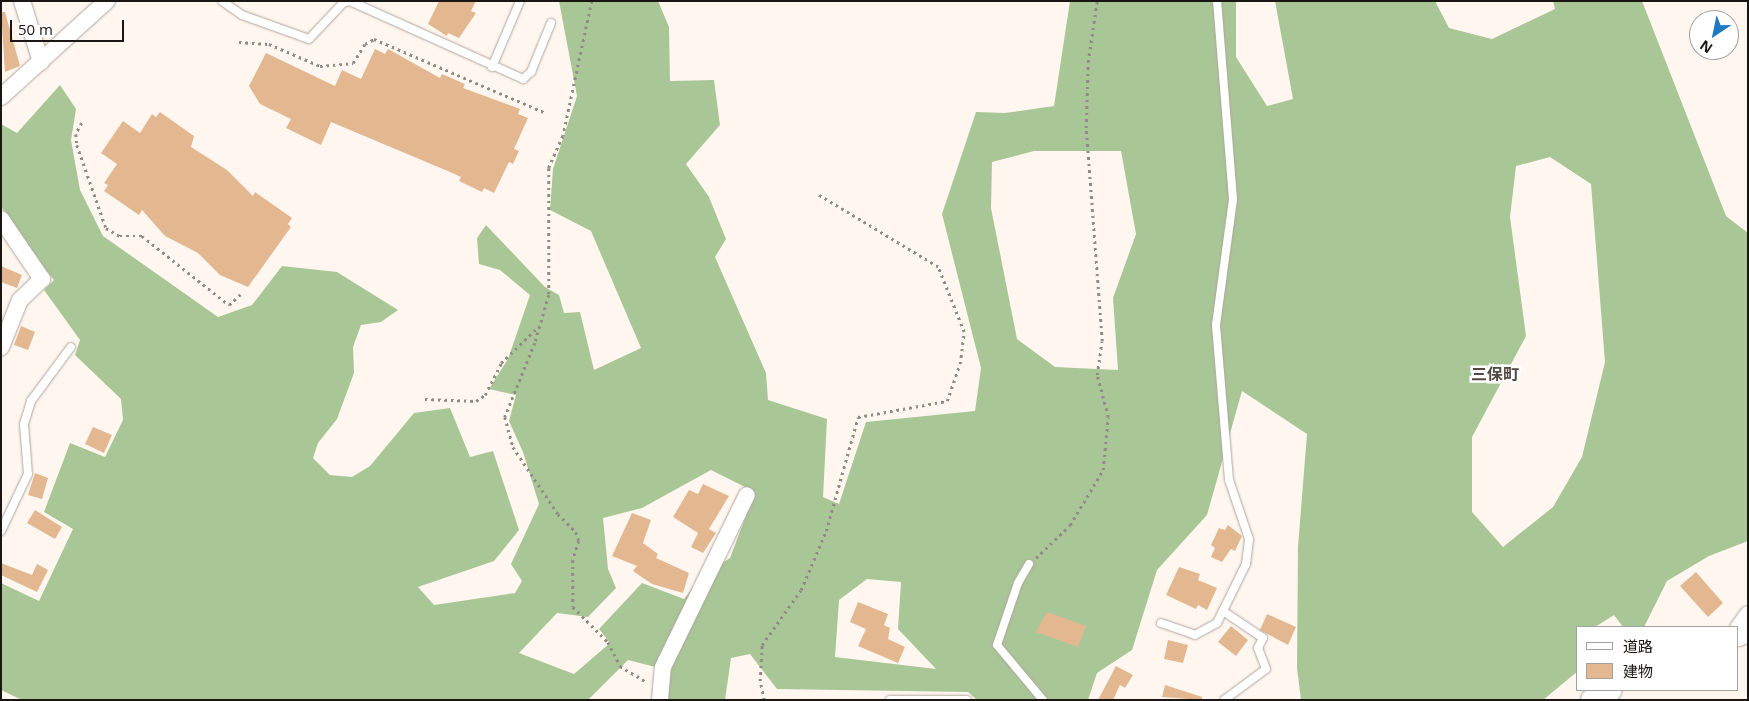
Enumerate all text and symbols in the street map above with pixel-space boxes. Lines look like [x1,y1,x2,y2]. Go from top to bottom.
scale bar [12,10,126,42]
north arrow [1689,10,1739,60]
text: 50 m [18,19,53,39]
text: N [1696,36,1716,58]
district label: 三保町 [1471,364,1519,384]
legend [1576,626,1739,691]
text: 道路 [1623,636,1653,656]
text: 建物 [1623,661,1653,681]

